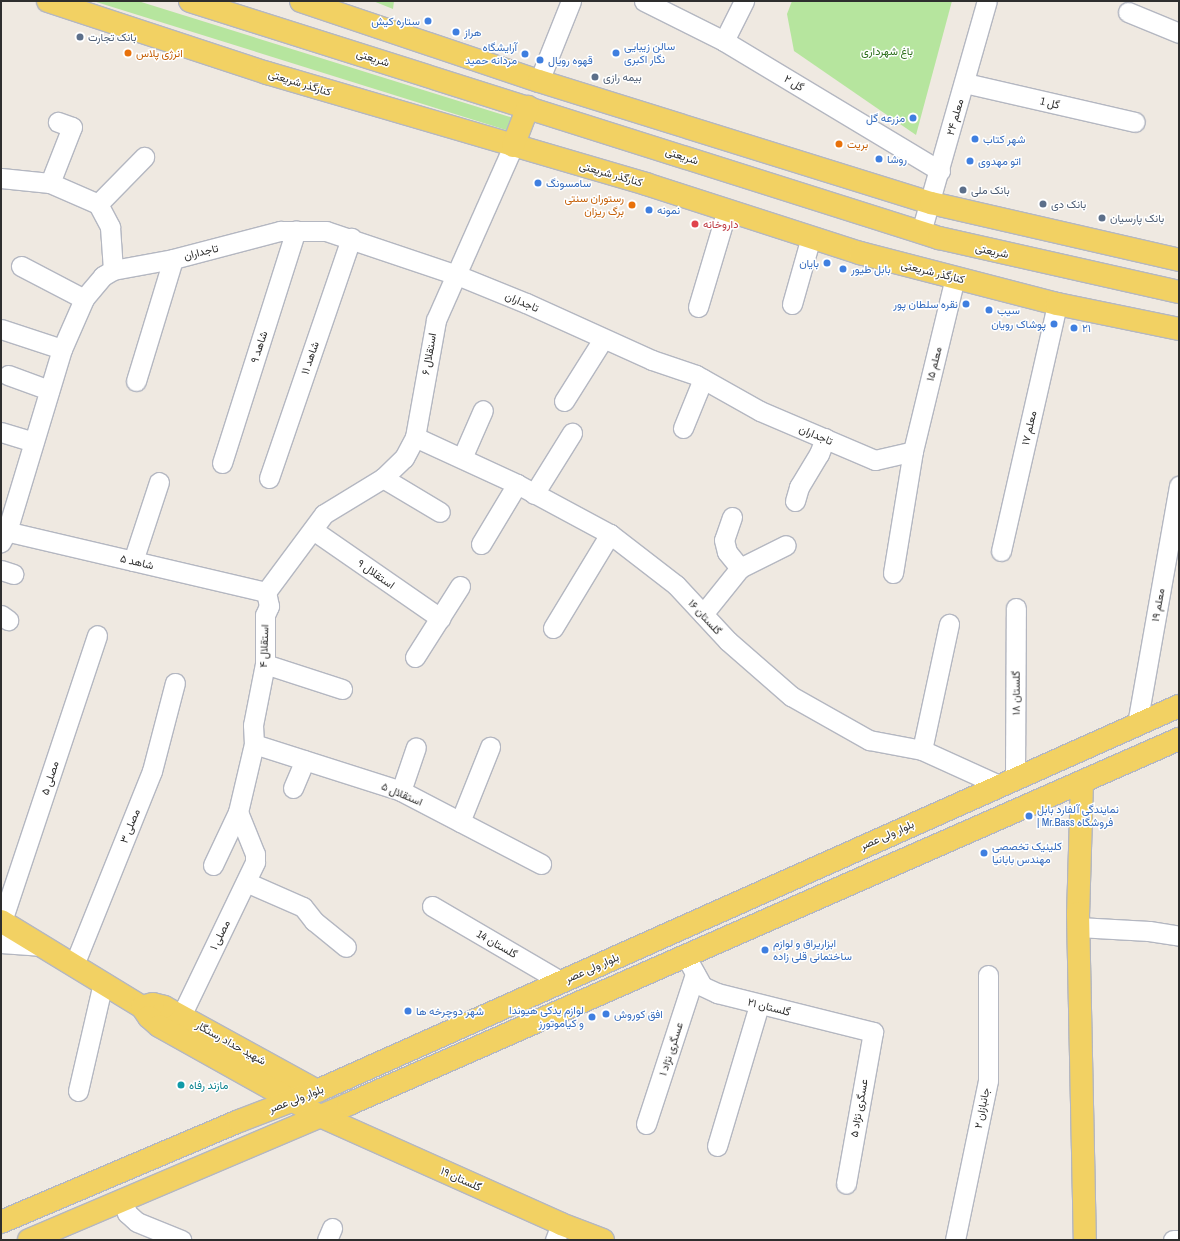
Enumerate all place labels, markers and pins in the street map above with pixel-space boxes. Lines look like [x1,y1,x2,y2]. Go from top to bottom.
place label: ستاره کیش [371,14,420,28]
marker: ستاره کیش [423,16,433,26]
place label: هراز [464,25,481,39]
marker: هراز [451,27,461,37]
place label: بانک تجارت [88,30,136,44]
marker: بانک تجارت [75,32,85,42]
place label: سالن زیبایی نگار اکبری [624,40,675,66]
place label: آرایشگاه مردانه حمید [465,41,517,67]
place label: انرژی پلاس [136,46,183,60]
marker: انرژی پلاس [123,48,133,58]
marker: سالن زیبایی نگار اکبری [611,48,621,58]
marker: آرایشگاه مردانه حمید [520,49,530,59]
place label: قهوه رویال [548,53,593,67]
marker: قهوه رویال [535,55,545,65]
place label: بیمه رازی [603,70,642,84]
marker: بیمه رازی [590,72,600,82]
place label: مزرعه گل [866,111,905,125]
marker: مزرعه گل [908,113,918,123]
place label: شهر کتاب [983,132,1026,146]
marker: شهر کتاب [970,134,980,144]
place label: بریت [847,137,868,151]
marker: بریت [834,139,844,149]
place label: روشا [887,152,907,166]
marker: روشا [874,154,884,164]
place label: اتو مهدوی [978,154,1021,168]
marker: اتو مهدوی [965,156,975,166]
place label: سامسونگ [546,176,591,190]
marker: سامسونگ [533,178,543,188]
place label: بانک ملی [971,183,1010,197]
marker: بانک ملی [958,185,968,195]
place label: رستوران سنتی برگ ریزان [565,192,624,218]
place label: بانک دی [1051,197,1086,211]
marker: بانک دی [1038,199,1048,209]
marker: رستوران سنتی برگ ریزان [627,200,637,210]
place label: نمونه [657,203,680,217]
marker: نمونه [644,205,654,215]
place label: بانک پارسیان [1110,211,1164,225]
marker: بانک پارسیان [1097,213,1107,223]
place label: داروخانه [703,217,738,231]
marker: داروخانه [690,219,700,229]
place label: بایان [799,256,819,270]
marker: بایان [822,258,832,268]
place label: بابل طیور [851,262,891,276]
marker: بابل طیور [838,264,848,274]
place label: نقره سلطان پور [893,297,958,311]
marker: نقره سلطان پور [961,299,971,309]
place label: سیب [997,303,1020,317]
marker: سیب [984,305,994,315]
place label: پوشاک رویان [991,317,1046,331]
marker: پوشاک رویان [1049,319,1059,329]
place label: ۲۱ [1082,321,1091,335]
marker: ۲۱ [1069,323,1079,333]
place label: نمایندگی آلفارد بابل | Mr.Bass فروشگاه [1037,803,1119,829]
marker: نمایندگی آلفارد بابل | Mr.Bass فروشگاه [1024,811,1034,821]
place label: کلینیک تخصصی مهندس بابانیا [992,840,1062,866]
marker: کلینیک تخصصی مهندس بابانیا [979,848,989,858]
place label: ابزاریراق و لوازم ساختمانی قلی زاده [773,937,852,963]
marker: ابزاریراق و لوازم ساختمانی قلی زاده [760,945,770,955]
place label: شهر دوچرخه ها [416,1004,484,1018]
place label: لوازم یدکی هیوندا و کیاموتورز [509,1004,584,1030]
marker: شهر دوچرخه ها [403,1006,413,1016]
place label: افق کوروش [614,1007,663,1021]
marker: افق کوروش [601,1009,611,1019]
marker: لوازم یدکی هیوندا و کیاموتورز [587,1012,597,1022]
place label: مازند رفاه [189,1078,228,1092]
marker: مازند رفاه [176,1080,186,1090]

